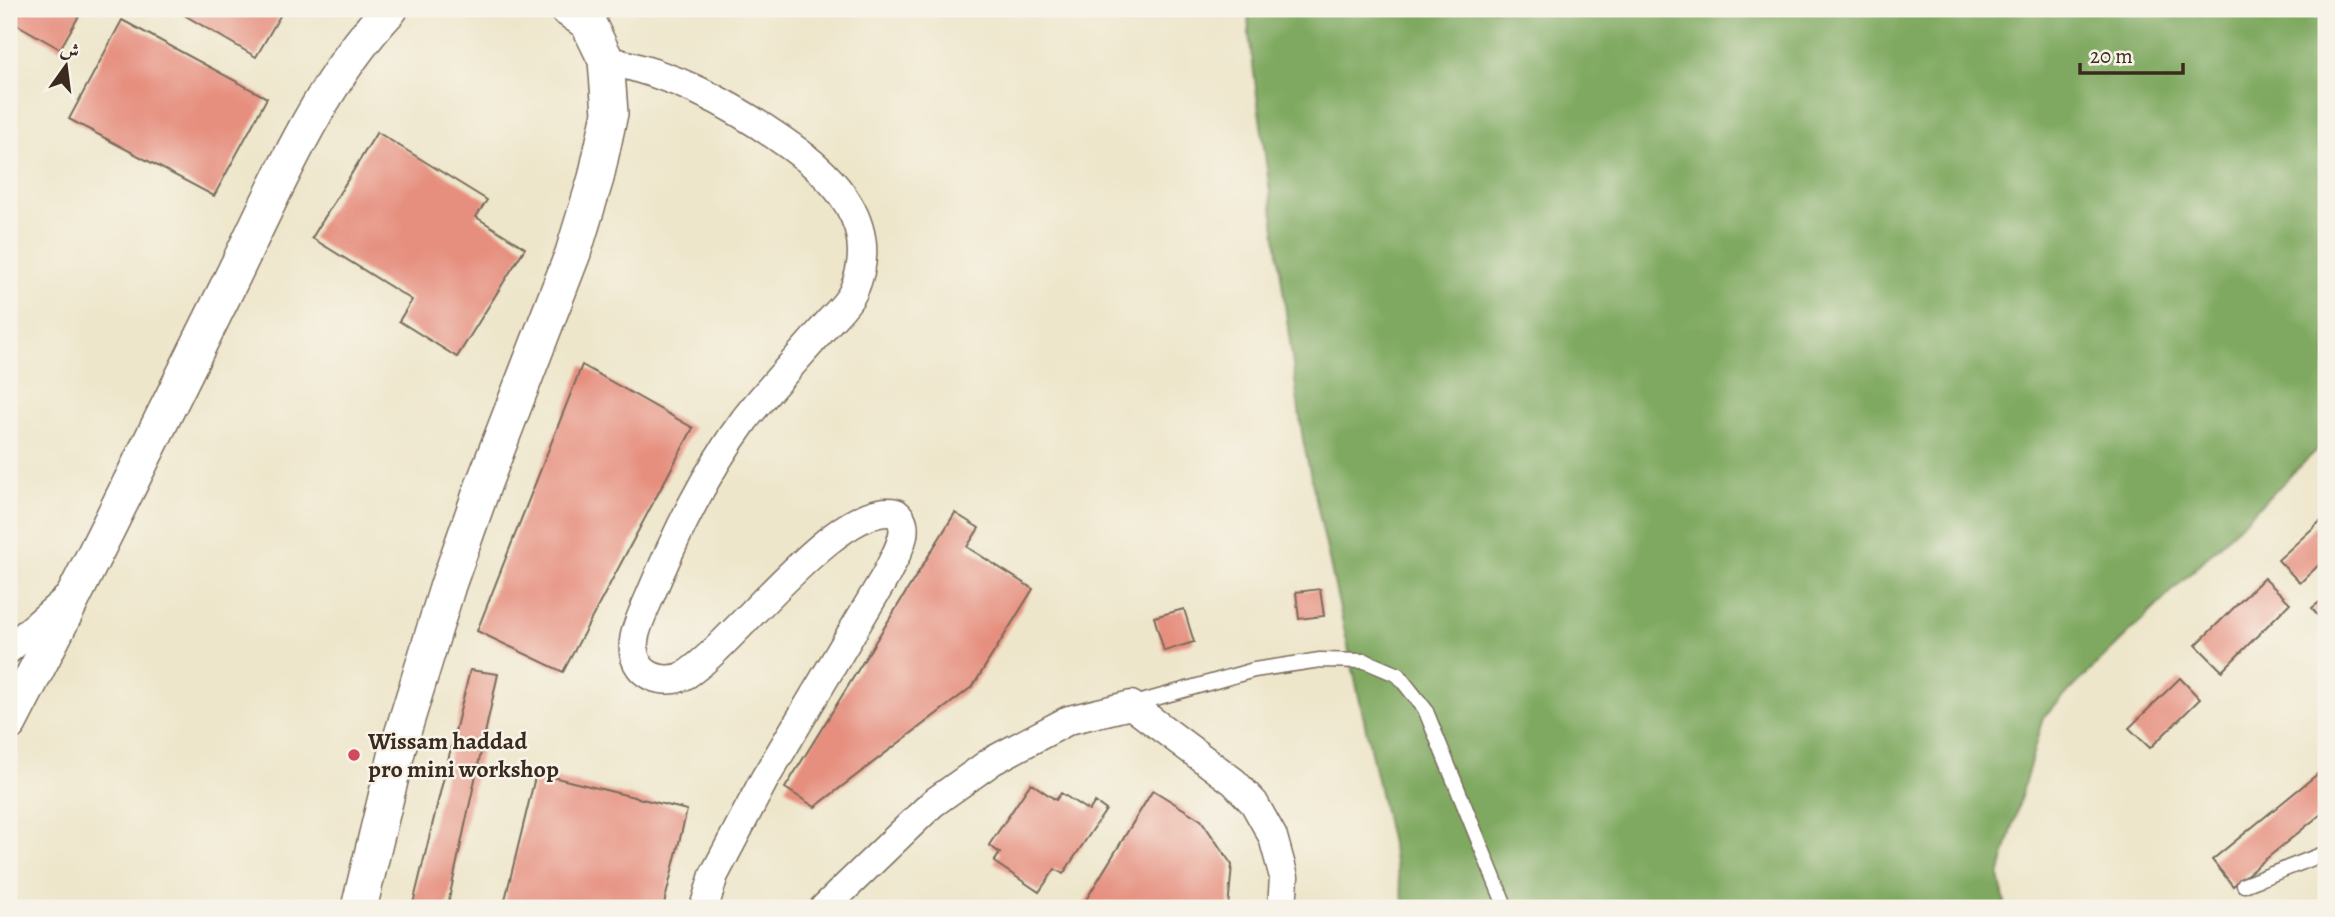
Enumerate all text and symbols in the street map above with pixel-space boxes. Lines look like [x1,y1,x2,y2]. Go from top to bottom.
north arrow [32,32,102,102]
scale bar [2080,32,2183,76]
text: ش [58,36,82,65]
text: 20 m [2090,42,2133,70]
place label: Wissam haddad pro mini workshop [367,725,559,785]
marker: Wissam haddad pro mini workshop [346,747,362,763]

